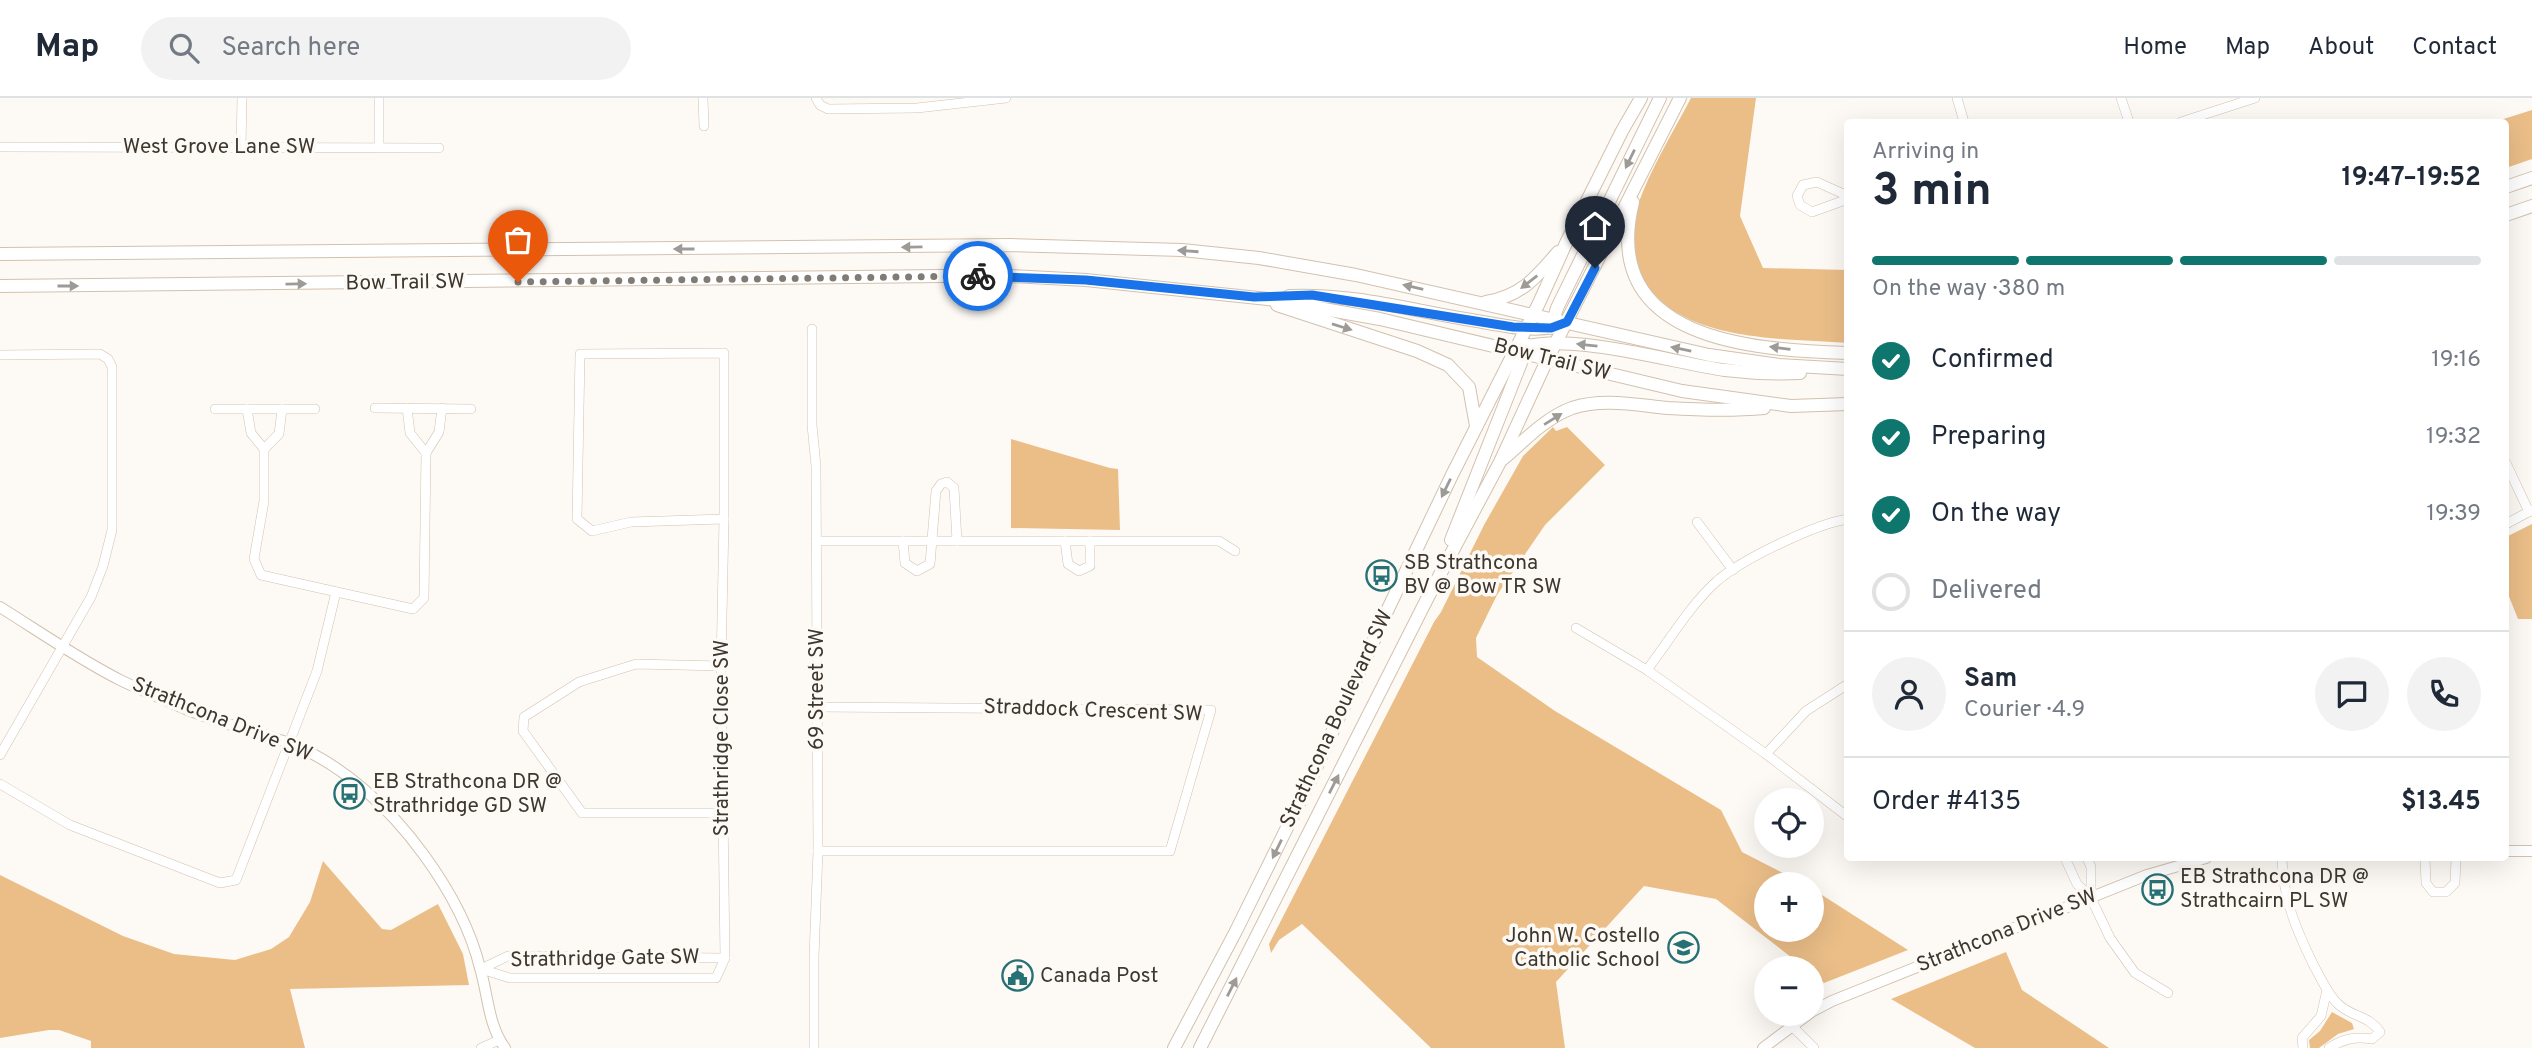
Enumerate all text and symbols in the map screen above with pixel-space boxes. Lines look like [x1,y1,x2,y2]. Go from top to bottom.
search box [141,17,631,80]
text: Map [35,27,99,69]
icon: search [165,29,203,67]
text: Search here [221,32,360,65]
text: Home [2123,33,2187,63]
text: Map [2225,33,2270,63]
text: About [2308,33,2374,63]
text: Contact [2412,33,2497,63]
street label: West Grove Lane SW [123,134,315,161]
text: Arriving in [1872,138,1979,167]
one-way arrow [1624,149,1635,169]
text: 19:47–19:52 [2341,162,2481,195]
text: 3 min [1872,163,1992,222]
pin [1565,196,1625,268]
icon: home [1576,207,1614,245]
pin [488,210,548,282]
icon: bag [499,221,537,259]
one-way arrow [901,241,923,252]
courier [943,241,1013,311]
one-way arrow [673,243,695,255]
one-way arrow [1177,245,1199,256]
icon: bike [959,257,997,295]
street label: Bow Trail SW [345,268,465,298]
one-way arrow [1521,275,1539,290]
text: On the way · 380 m [1872,275,2065,304]
one-way arrow [285,278,307,290]
one-way arrow [57,280,79,292]
one-way arrow [1401,282,1423,293]
one-way arrow [1331,323,1352,333]
street label: Bow Trail SW [1491,332,1613,388]
one-way arrow [1576,340,1598,351]
icon: check [1872,342,1910,380]
one-way arrow [1769,343,1791,354]
one-way arrow [1670,344,1692,355]
text: Confirmed [1931,344,2054,377]
text: 19:16 [2431,346,2481,375]
one-way arrow [1543,412,1563,425]
icon: check [1872,419,1910,457]
text: Preparing [1931,421,2046,454]
text: 19:32 [2426,423,2481,452]
one-way arrow [1440,478,1452,498]
icon: check [1872,496,1910,534]
text: On the way [1931,498,2061,531]
text: 19:39 [2426,500,2481,529]
place label: SB Strathcona BV @ Bow TR SW [1404,550,1562,601]
bus stop icon: SB Strathcona BV @ Bow TR SW [1364,558,1398,592]
text: Delivered [1931,575,2042,608]
street label: Strathcona Boulevard SW [1275,606,1399,832]
street label: 69 Street SW [804,628,831,750]
street label: Strathridge Close SW [709,640,736,836]
button: person [1872,657,1946,731]
button: chat [2315,657,2389,731]
button: phone [2407,657,2481,731]
text: Sam [1964,663,2017,696]
street label: Strathcona Drive SW [128,671,316,769]
street label: Straddock Crescent SW [983,694,1203,728]
text: Courier · 4.9 [1964,696,2085,725]
place label: EB Strathcona DR @ Strathridge GD SW [373,769,562,820]
one-way arrow [1329,774,1340,794]
bus stop icon: EB Strathcona DR @ Strathridge GD SW [333,777,367,811]
text: Order #4135 [1872,786,2021,819]
text: $13.45 [2401,786,2481,819]
map controls [1754,788,1824,1026]
button: locate [1754,788,1824,858]
one-way arrow [1271,839,1282,859]
place label: EB Strathcona DR @ Strathcairn PL SW [2180,864,2369,915]
button: + [1754,872,1824,942]
bus stop icon: EB Strathcona DR @ Strathcairn PL SW [2140,872,2174,906]
street label: Strathcona Drive SW [1913,882,2101,980]
place label: John W. Costello Catholic School [1505,923,1660,974]
school or university icon: John W. Costello Catholic School [1666,931,1700,965]
street label: Strathridge Gate SW [510,944,700,974]
button: − [1754,956,1824,1026]
public building icon: Canada Post [1000,959,1034,993]
place label: Canada Post [1040,963,1158,990]
one-way arrow [1225,977,1237,997]

